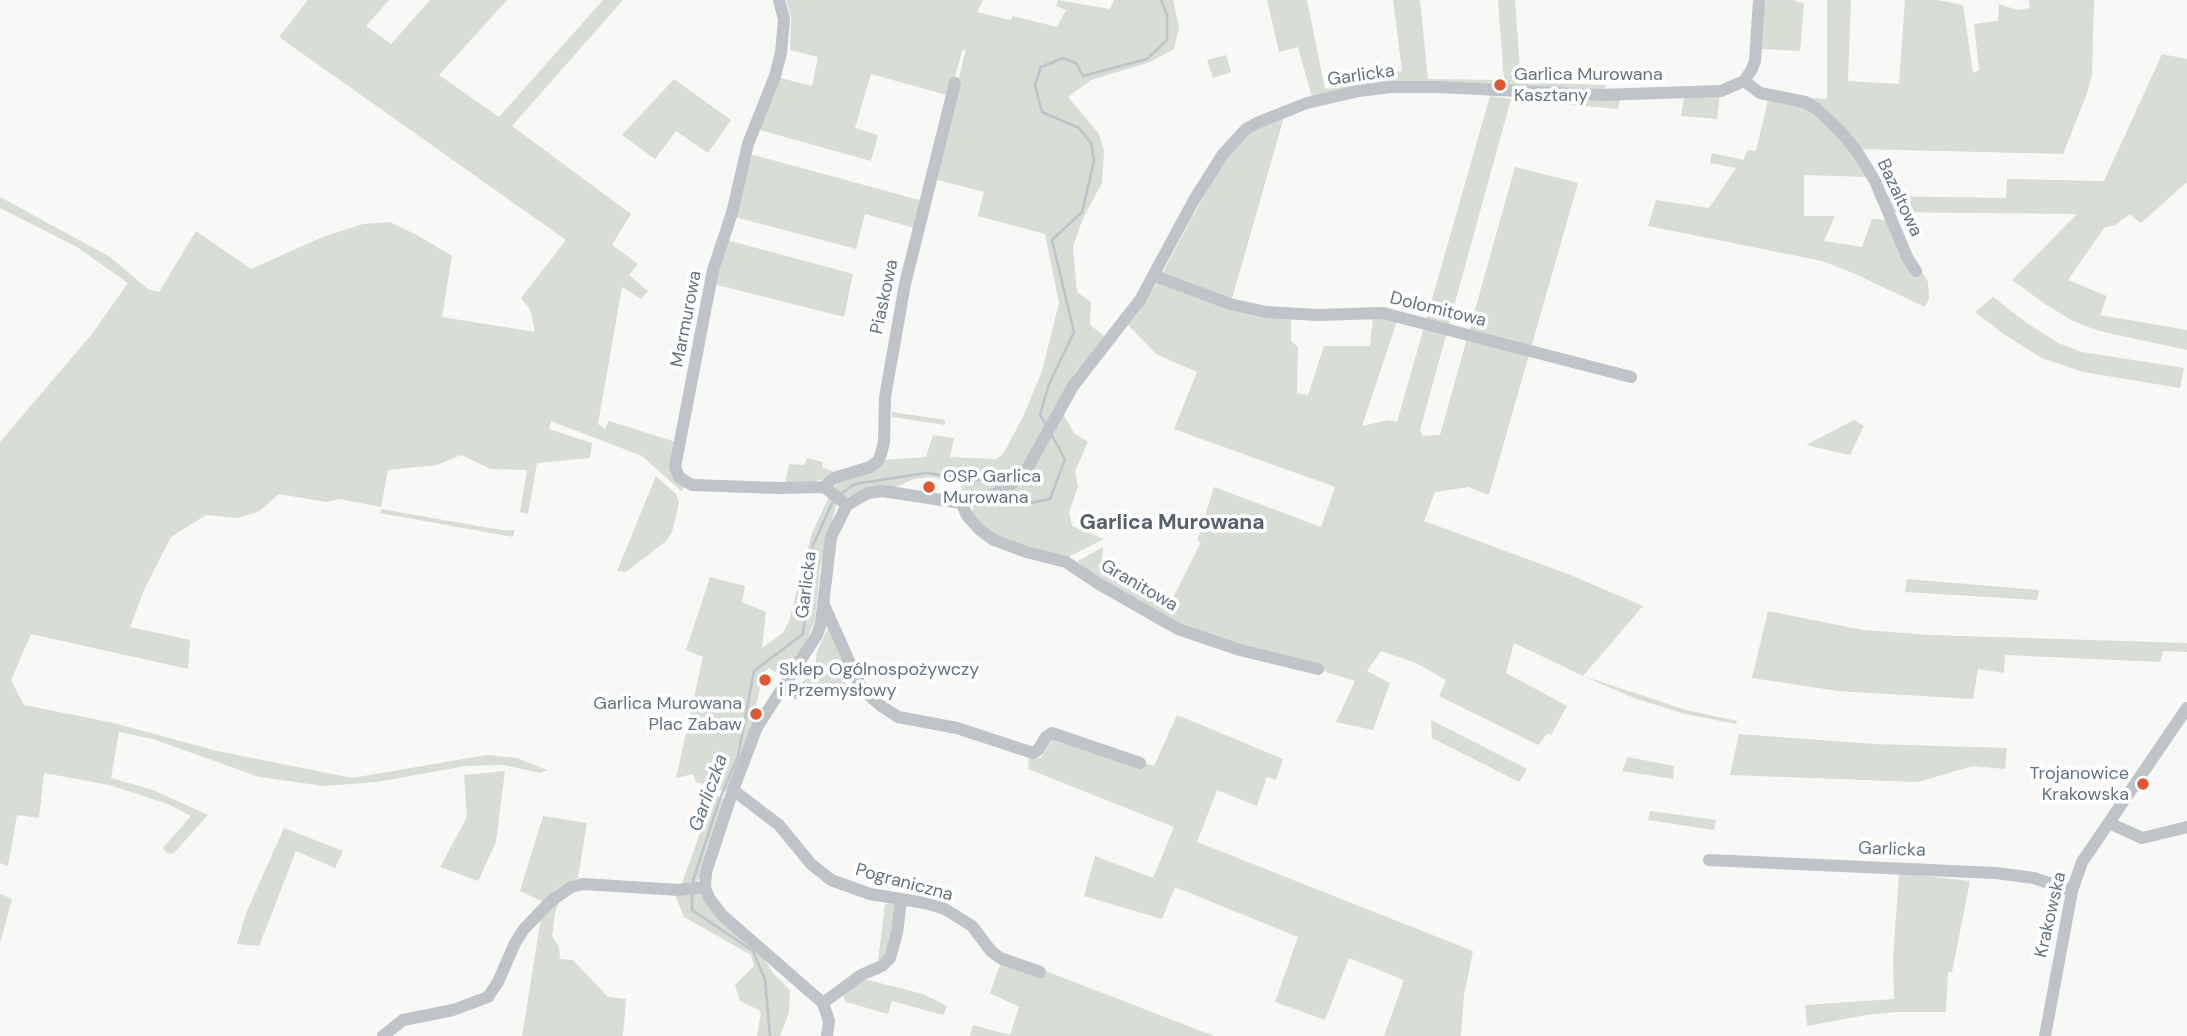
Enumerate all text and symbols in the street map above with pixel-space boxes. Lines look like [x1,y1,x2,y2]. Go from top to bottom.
street label: Garlicka [1326,61,1396,91]
place label: Garlica Murowana Kasztany [1514,64,1663,106]
marker: Garlica Murowana Kasztany [1492,77,1508,93]
street label: Bazaltowa [1872,156,1926,240]
street label: Piaskowa [867,258,903,336]
street label: Marmurowa [667,269,707,369]
street label: Dolomitowa [1388,288,1488,332]
place label: OSP Garlica Murowana [943,466,1041,508]
marker: OSP Garlica Murowana [921,479,937,495]
district label: Garlica Murowana [1079,510,1265,536]
street label: Garlicka [792,550,822,620]
street label: Granitowa [1097,555,1181,617]
place label: Sklep Ogólnospożywczy i Przemysłowy [779,659,979,702]
marker: Sklep Ogólnospożywczy i Przemysłowy [757,672,773,688]
place label: Garlica Murowana Plac Zabaw [593,693,742,736]
marker: Garlica Murowana Plac Zabaw [748,706,764,722]
water label: Garliczka [685,751,733,835]
place label: Trojanowice Krakowska [2030,763,2129,806]
marker: Trojanowice Krakowska [2135,776,2151,792]
street label: Garlicka [1858,838,1926,862]
street label: Pograniczna [853,860,955,906]
street label: Krakowska [2031,870,2071,960]

